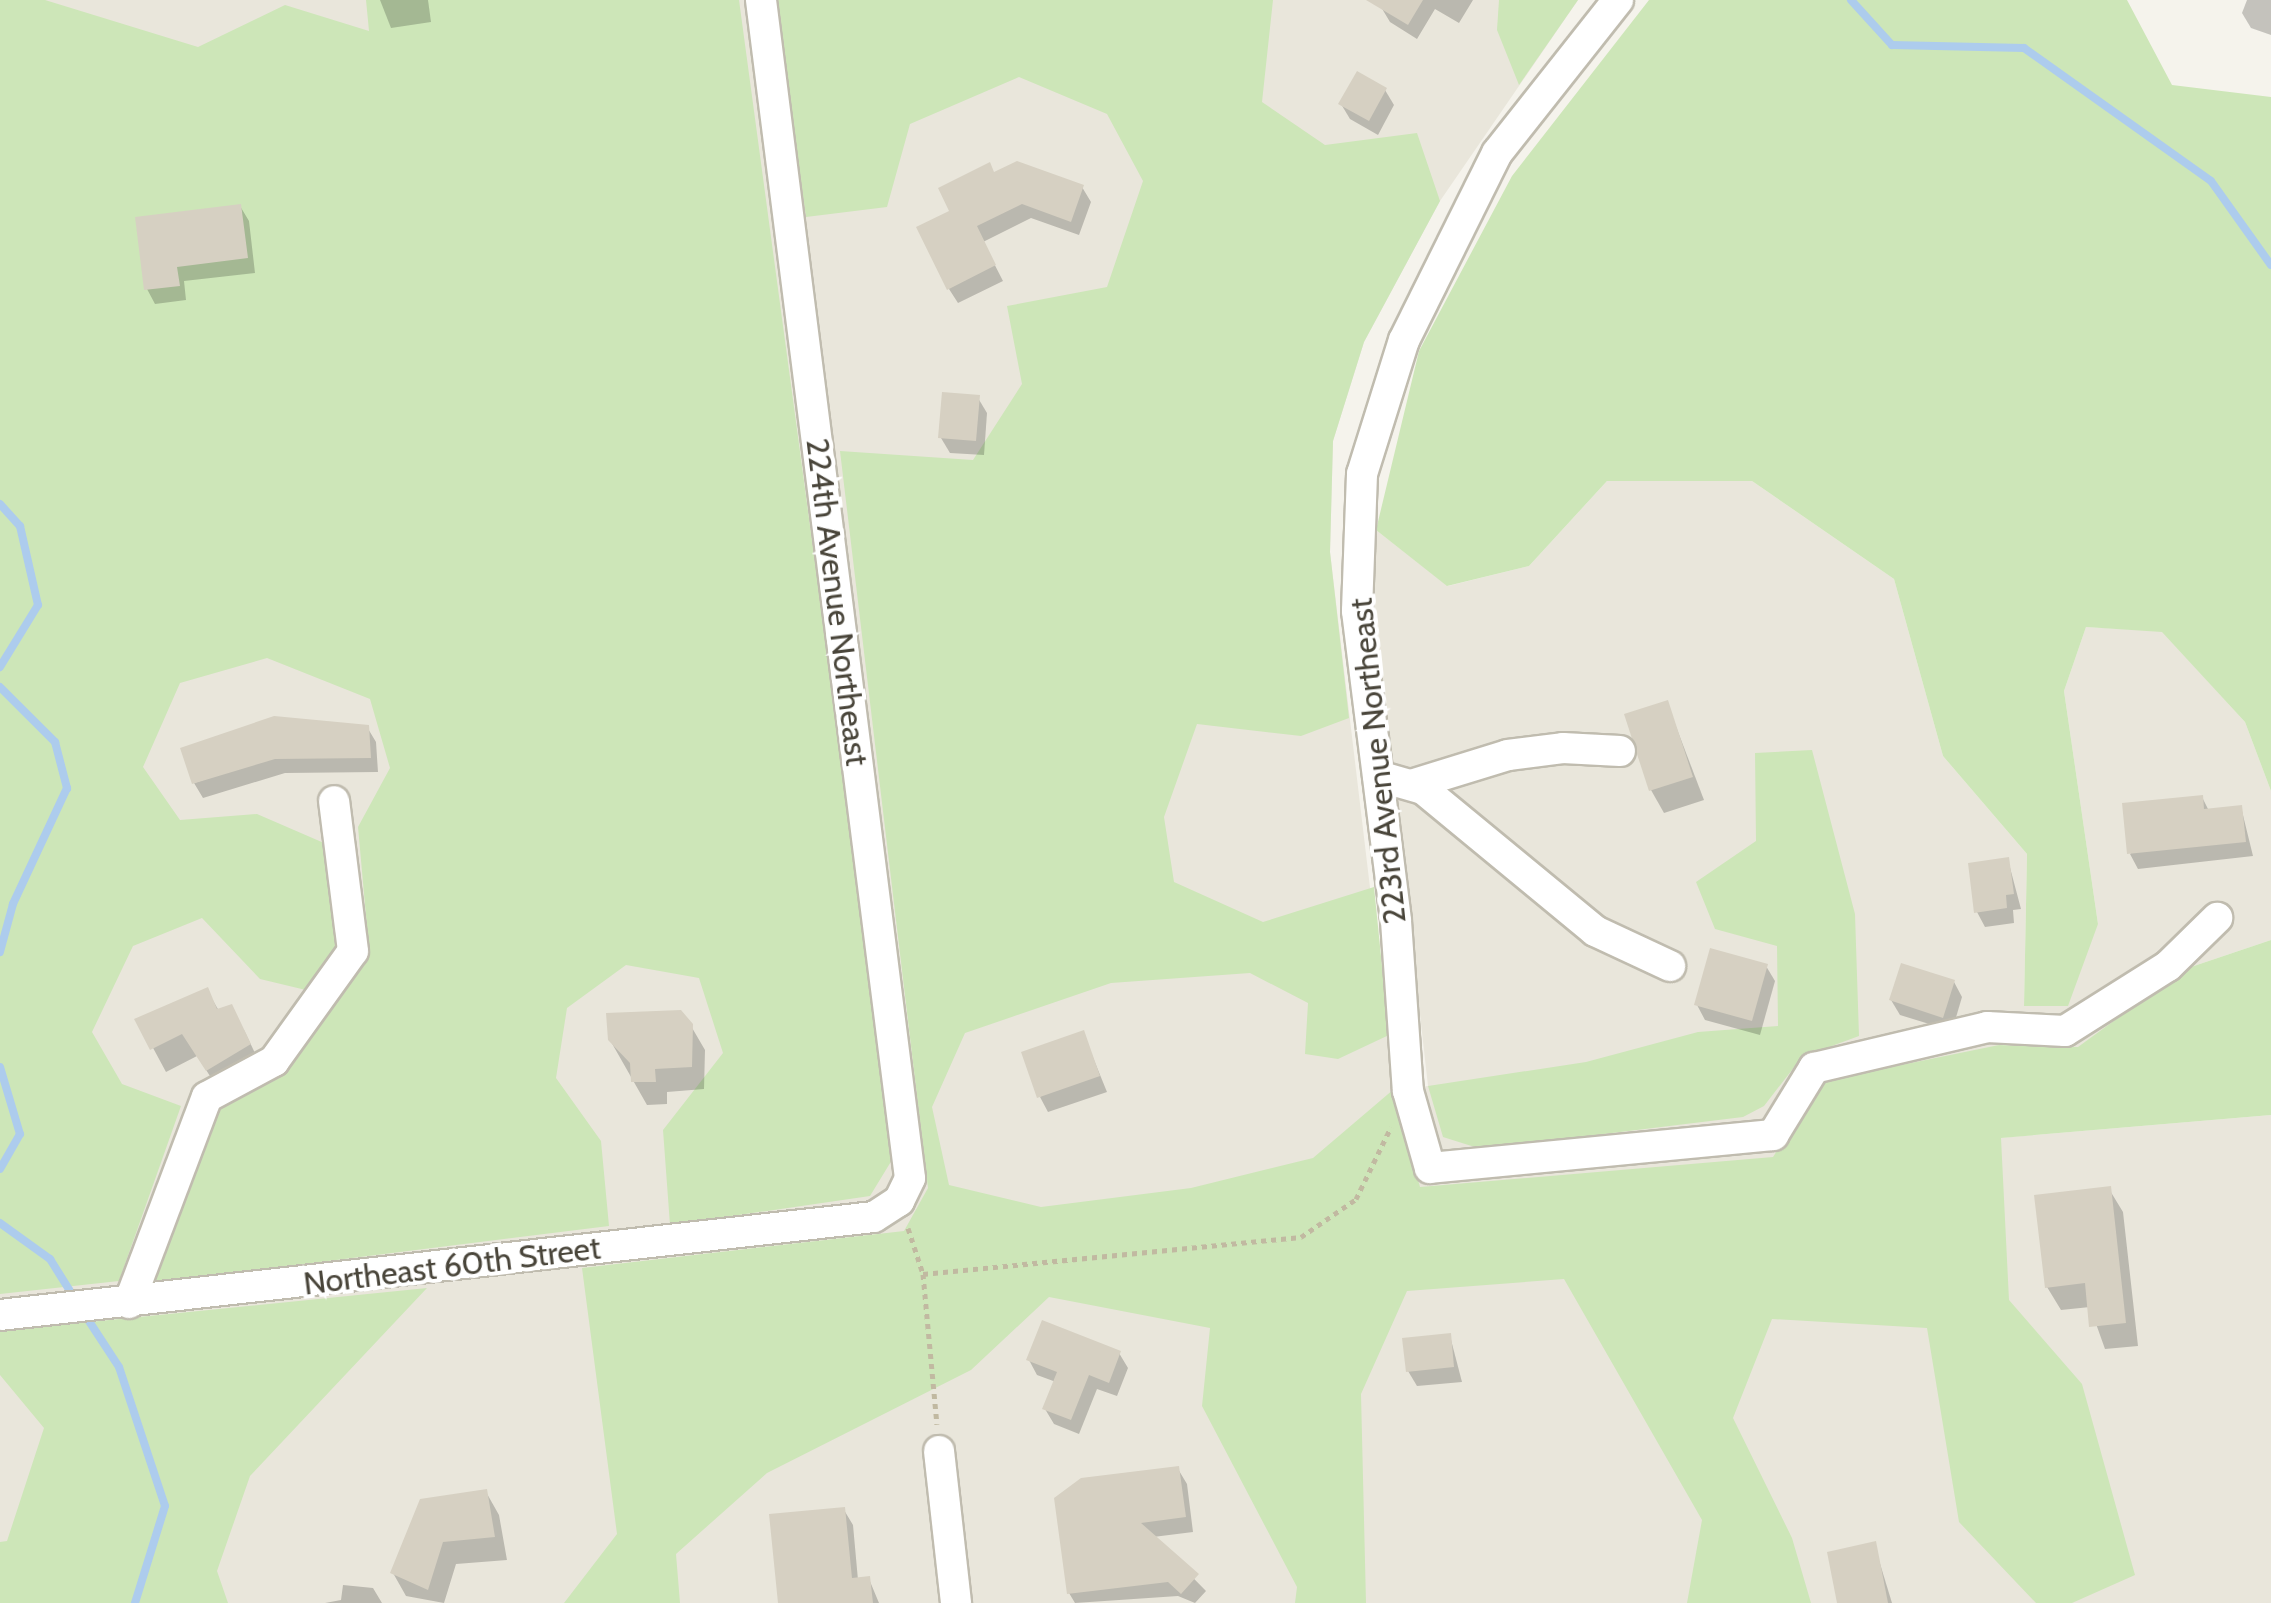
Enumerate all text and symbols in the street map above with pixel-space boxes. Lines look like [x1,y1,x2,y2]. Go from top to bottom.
street label: 224th Avenue Northeast [798,436,876,768]
street label: 223rd Avenue Northeast [1342,596,1414,926]
street label: Northeast 60th Street [301,1229,603,1303]

